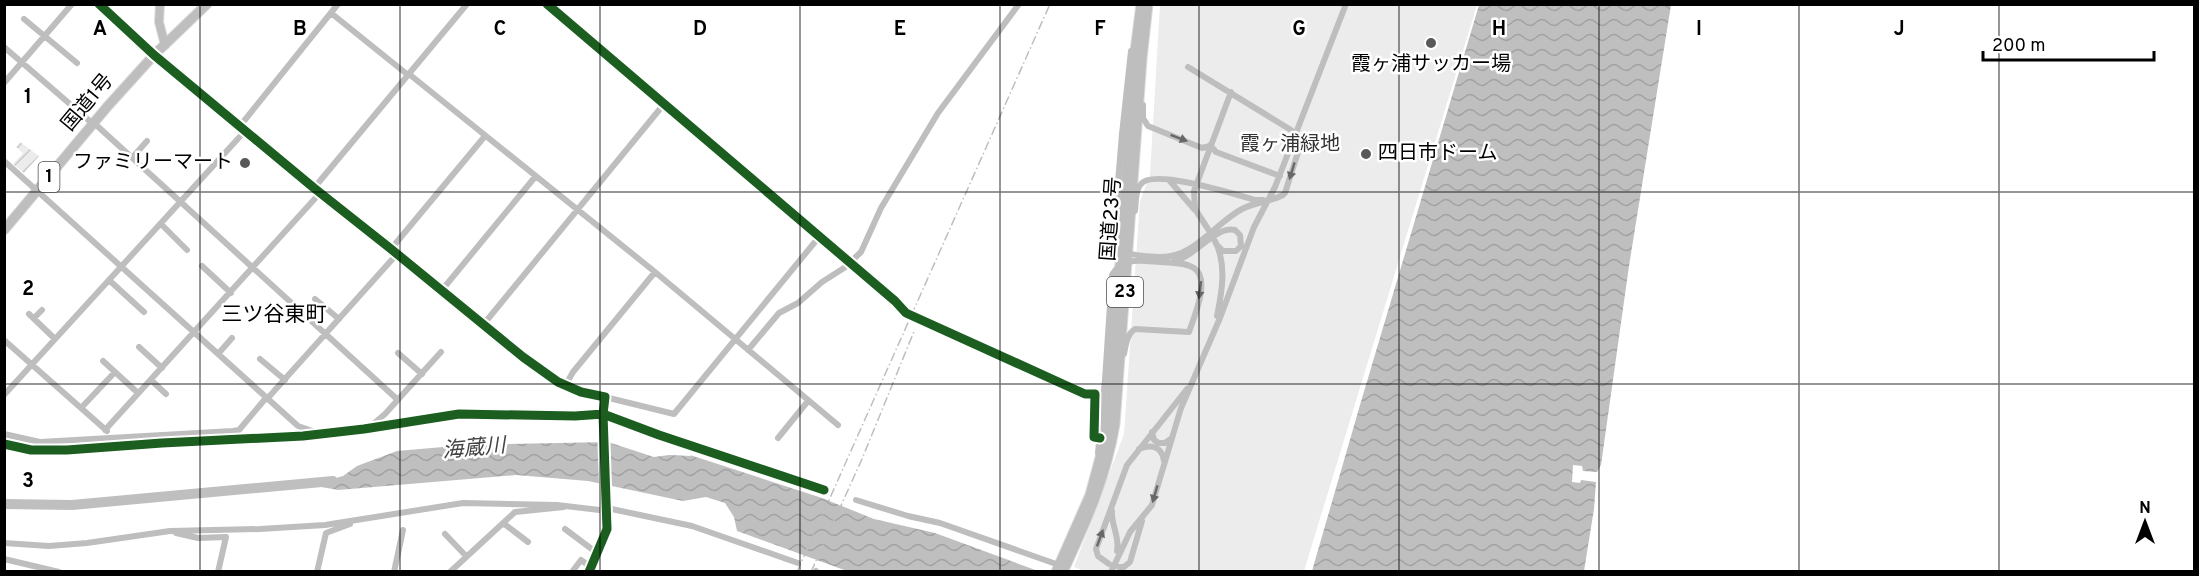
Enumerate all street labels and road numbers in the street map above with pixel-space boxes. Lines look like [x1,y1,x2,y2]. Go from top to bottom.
street label: 国道1号 [56,69,120,137]
road number: 1 [38,162,60,192]
street label: 国道23号 [1096,176,1128,262]
road number: 23 [1107,277,1143,307]

